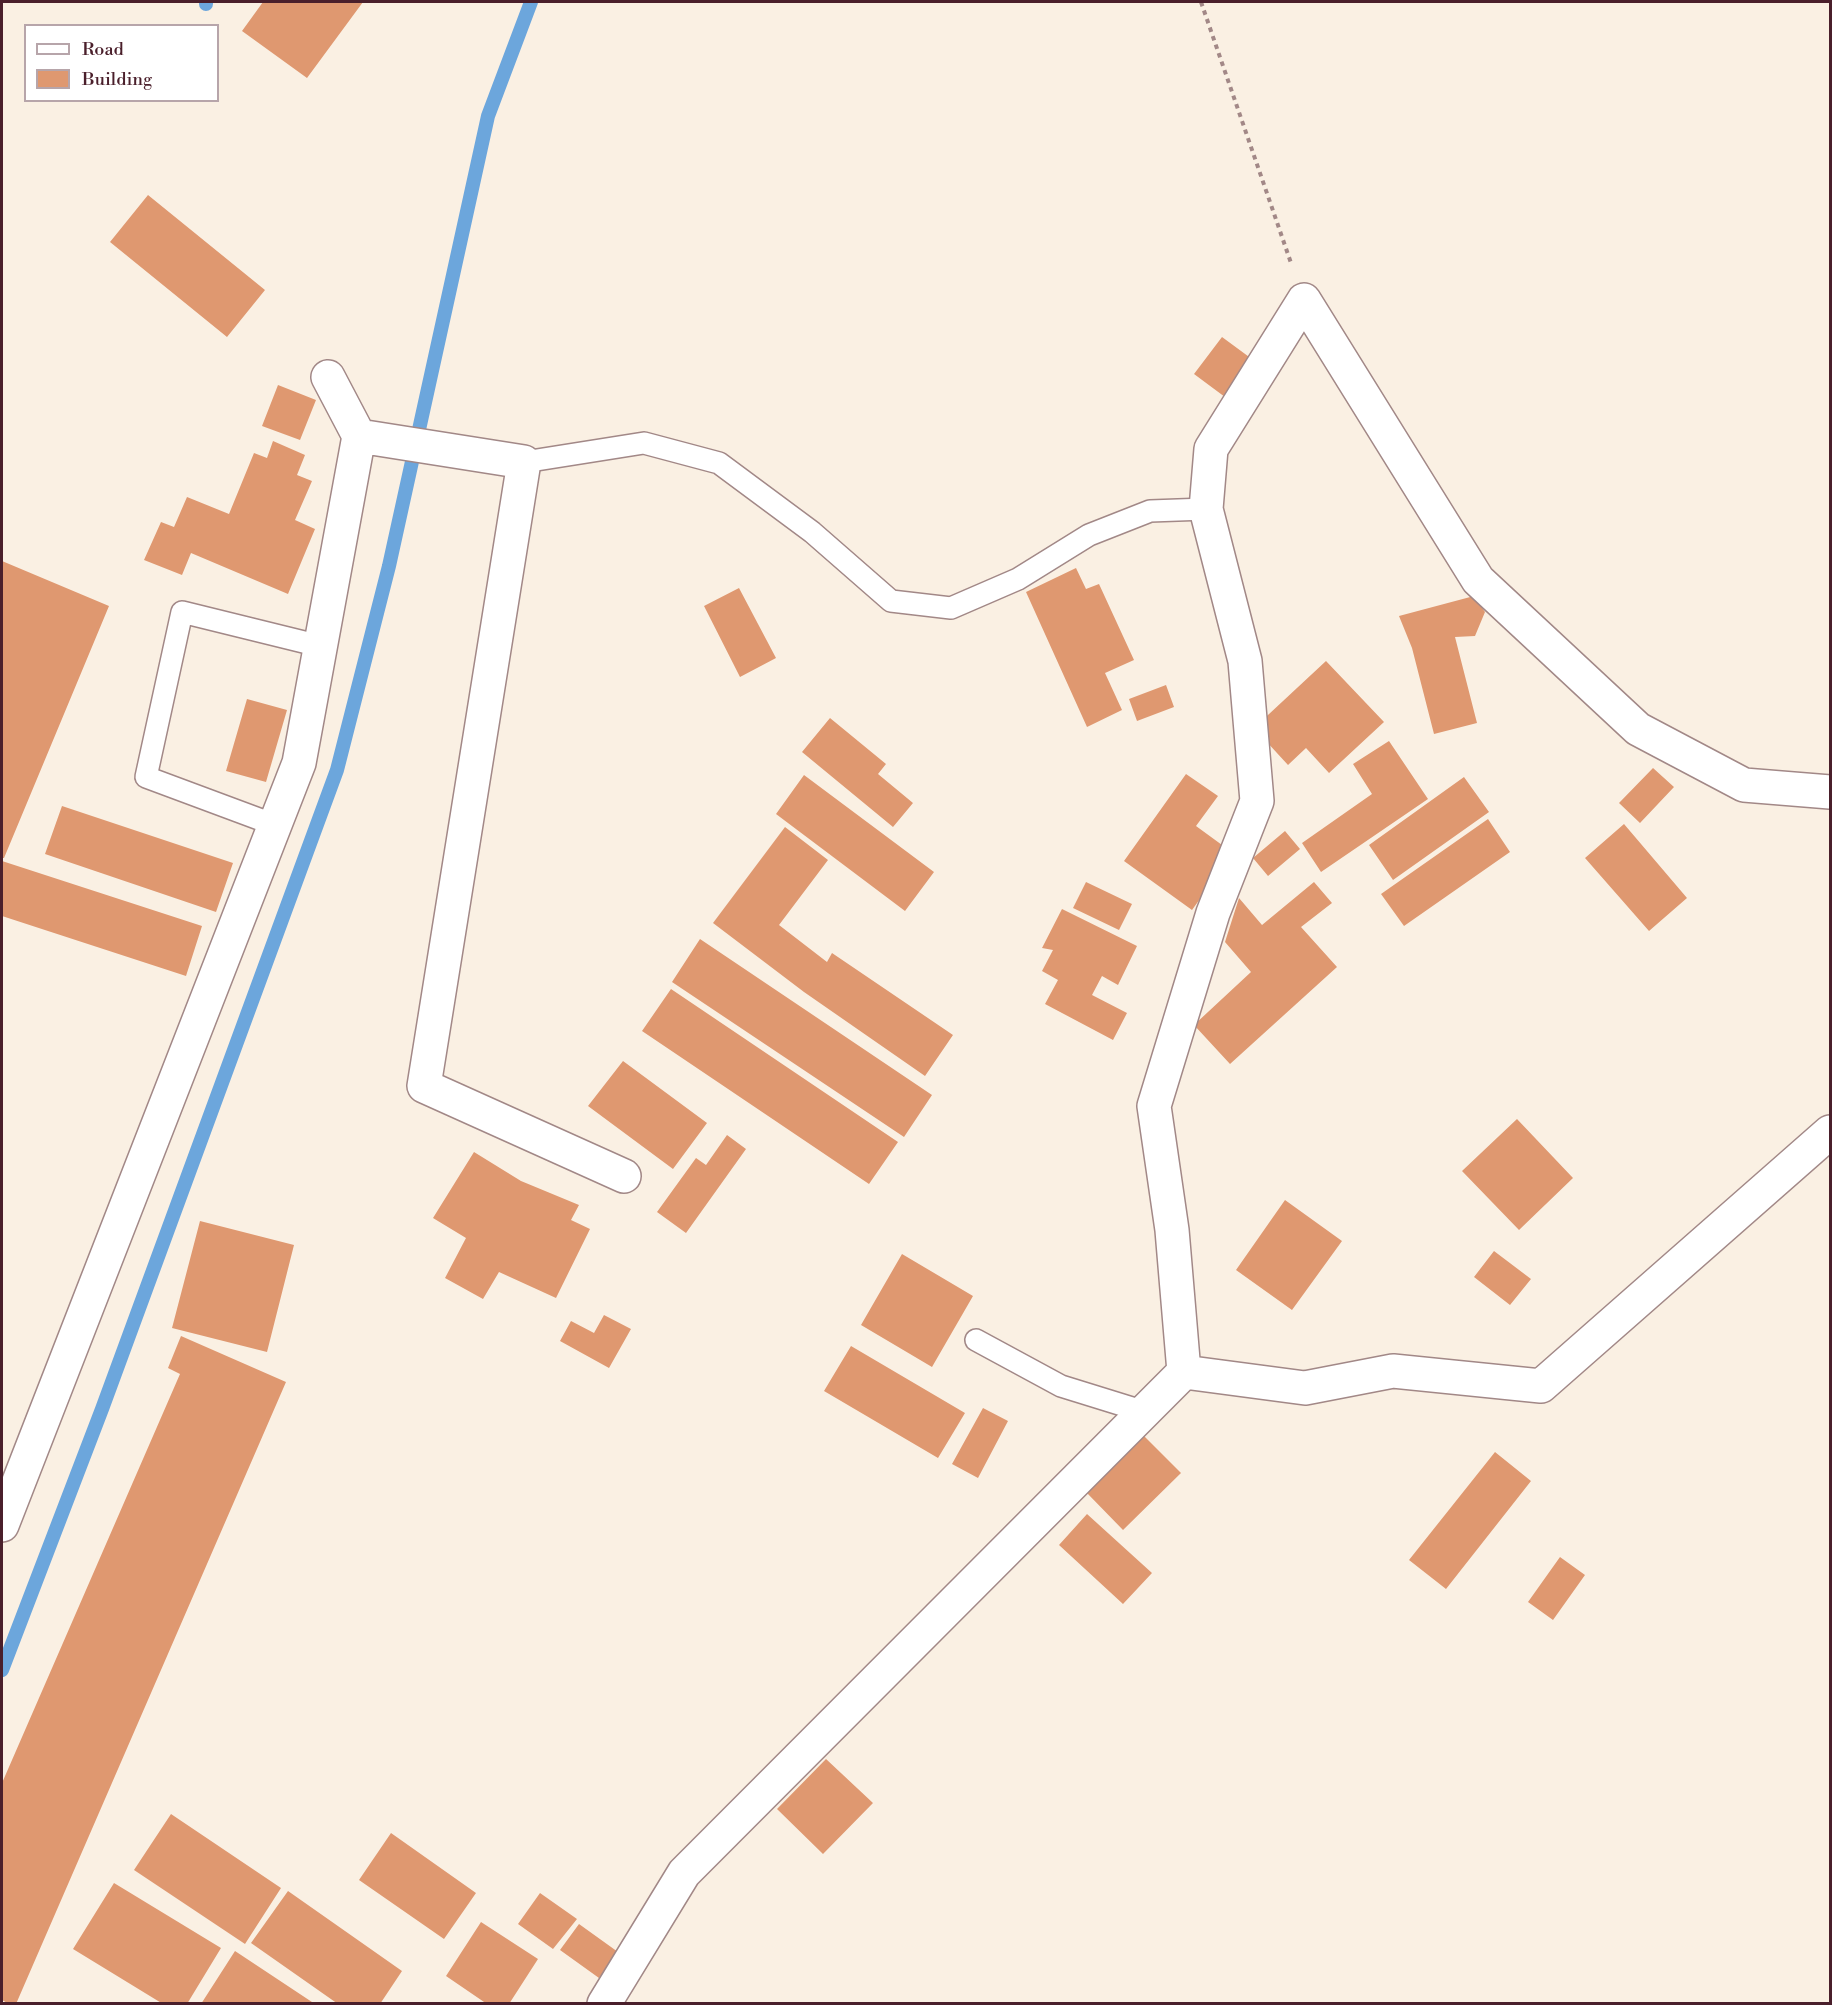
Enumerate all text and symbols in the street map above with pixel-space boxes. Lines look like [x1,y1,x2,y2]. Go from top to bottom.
legend [24,24,219,102]
text: Road [82,38,124,61]
text: Building [82,68,152,91]

